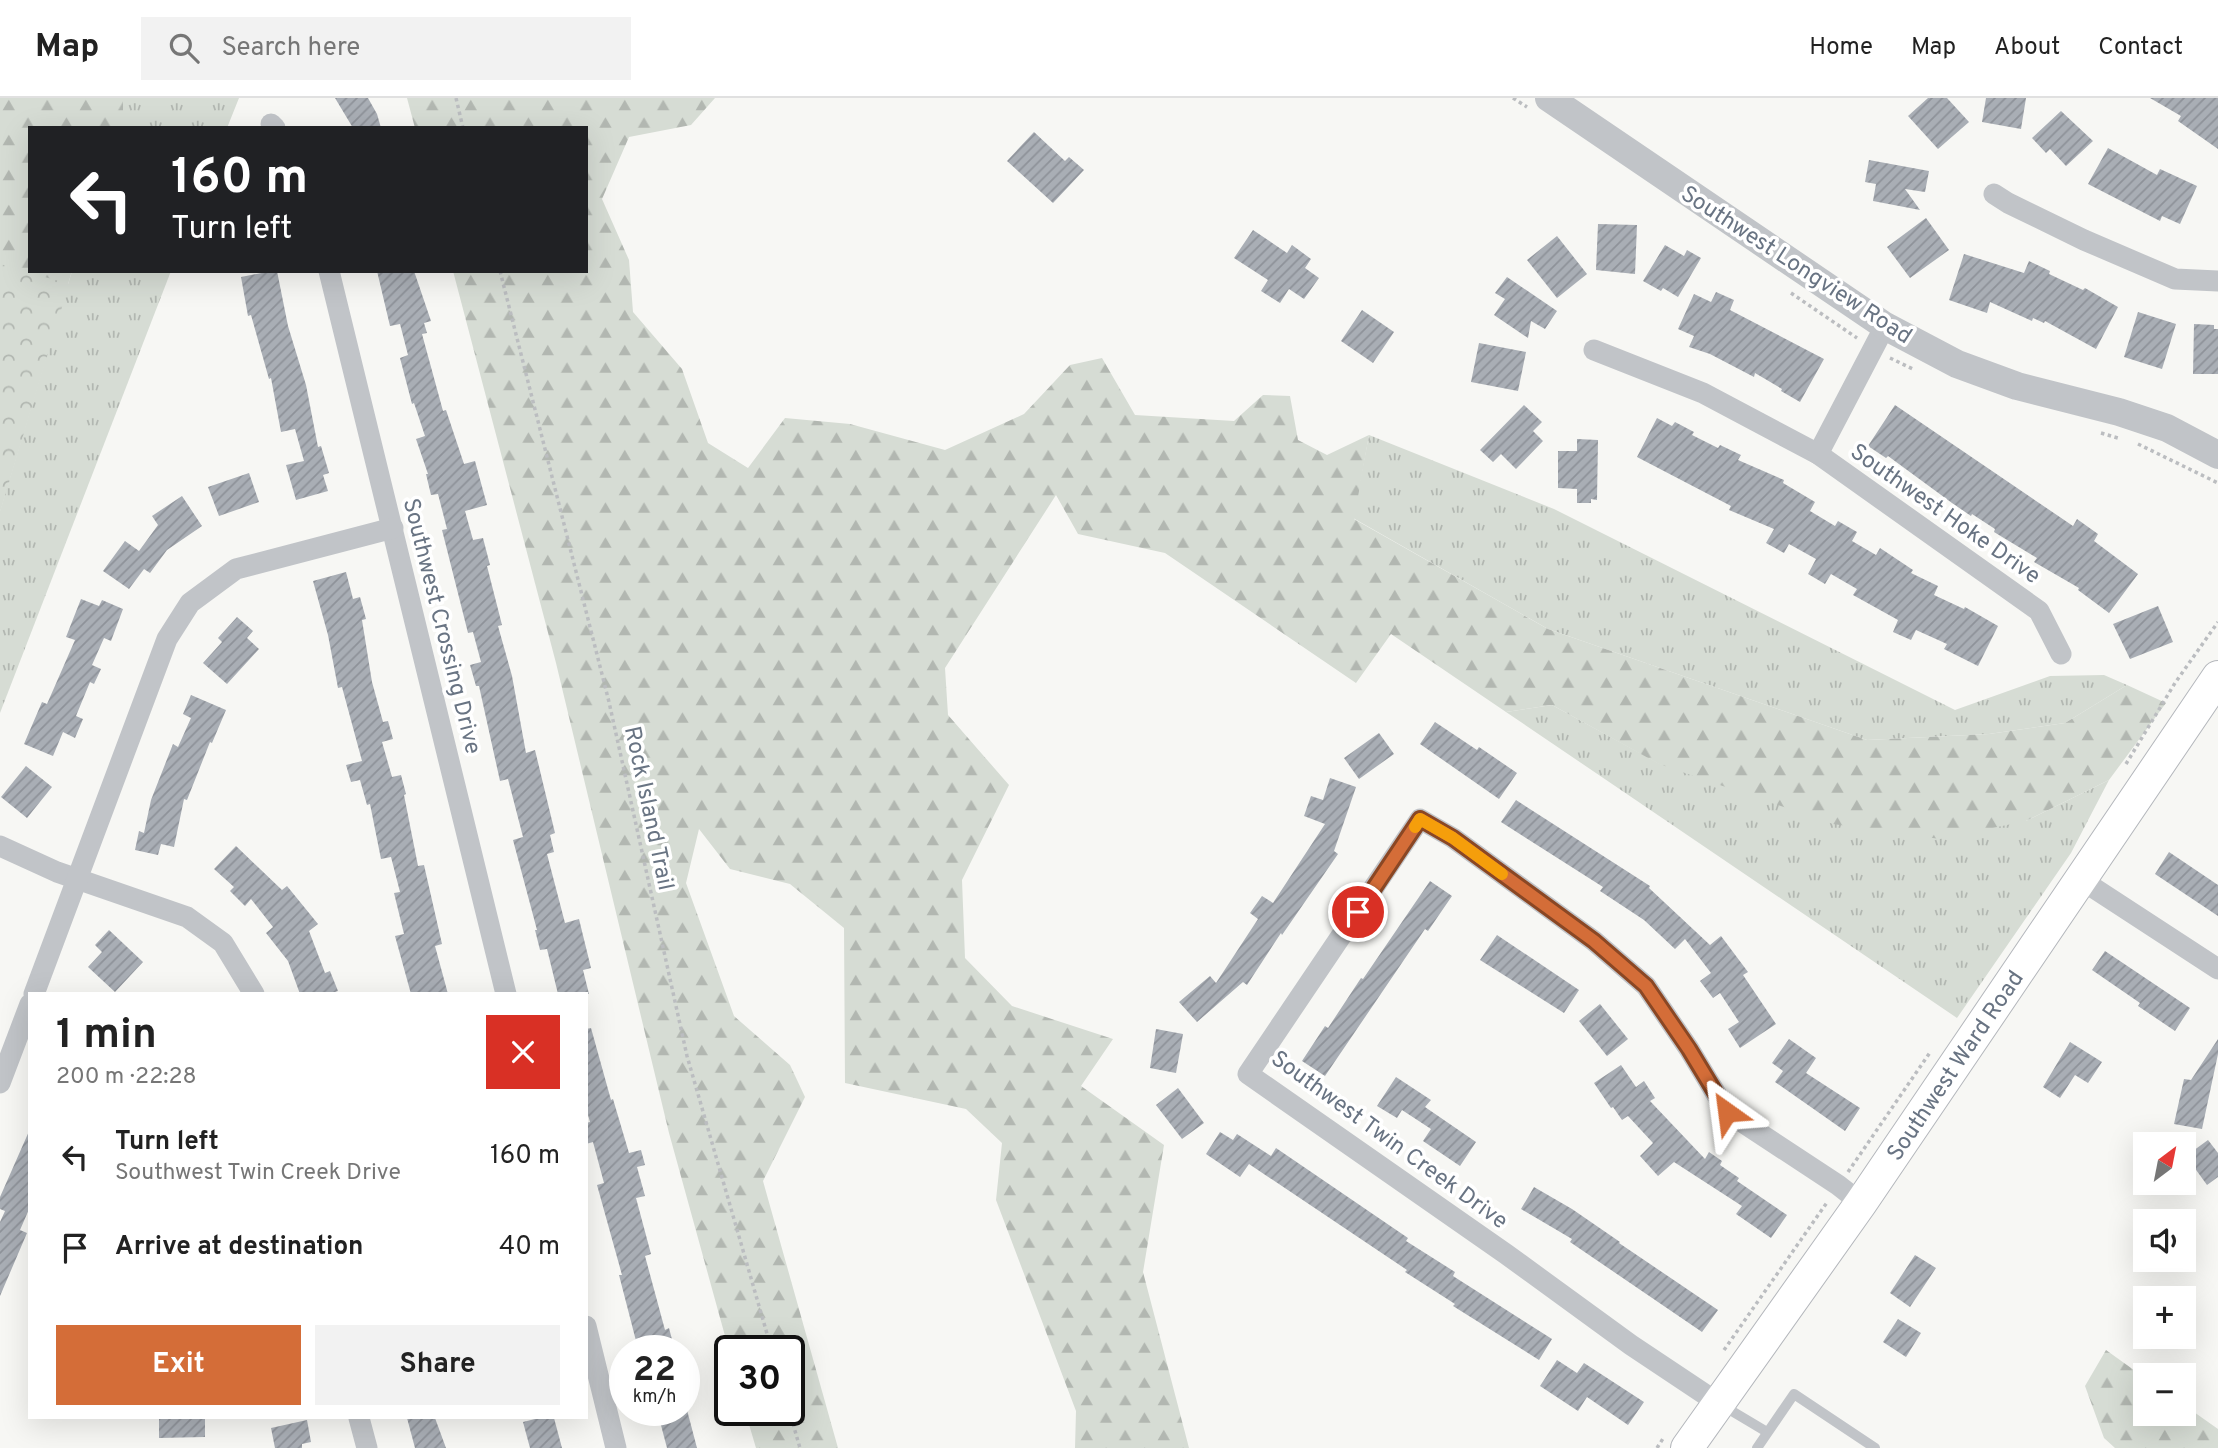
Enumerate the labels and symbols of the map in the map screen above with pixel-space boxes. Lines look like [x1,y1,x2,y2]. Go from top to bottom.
street label: Southwest Longview Road [1675,180,1917,352]
street label: Southwest Hoke Drive [1844,438,2045,592]
street label: Southwest Crossing Drive [395,496,486,757]
street label: Rock Island Trail [616,724,679,893]
pin [1328,882,1388,942]
street label: Southwest Ward Road [1882,966,2031,1167]
street label: Southwest Twin Creek Drive [1264,1045,1513,1237]
position arrow [1690,1075,1764,1149]
north arrow [2133,1132,2196,1195]
speed limit sign: 30 [714,1335,805,1426]

